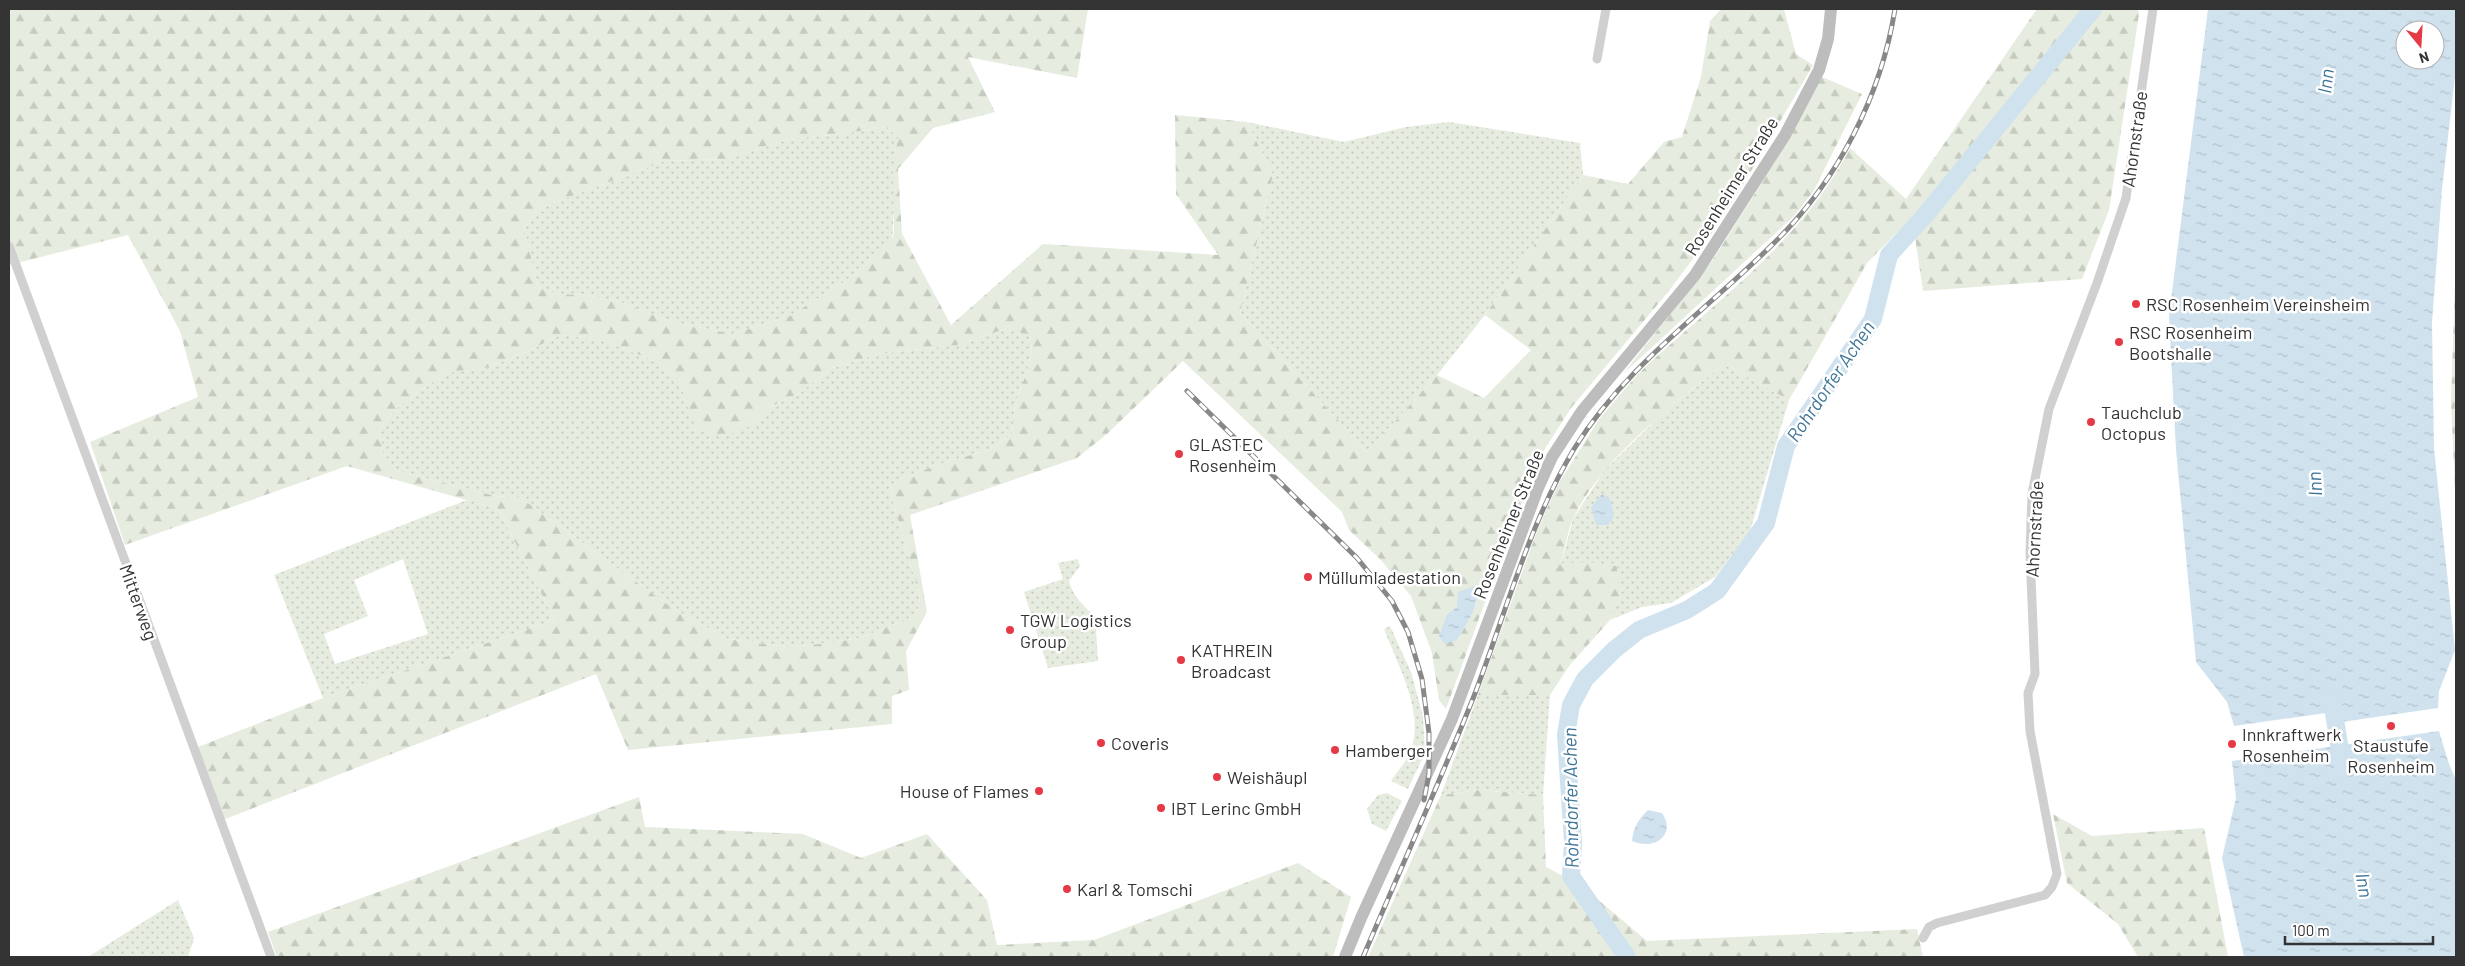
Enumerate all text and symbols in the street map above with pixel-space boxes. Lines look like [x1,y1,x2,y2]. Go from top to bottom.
north arrow [2395,20,2445,70]
text: N [2417,48,2431,67]
water label: Inn [2312,67,2338,95]
street label: Ahornstraße [2116,89,2152,189]
street label: Rosenheimer Straße [1679,113,1783,259]
place label: RSC Rosenheim Vereinsheim [2146,293,2370,315]
marker: RSC Rosenheim Vereinsheim [2130,298,2142,310]
water label: Rohrdorfer Achen [1781,316,1879,446]
place label: RSC Rosenheim Bootshalle [2129,321,2252,364]
marker: RSC Rosenheim Bootshalle [2113,336,2125,348]
place label: Tauchclub Octopus [2101,401,2182,444]
marker: Tauchclub Octopus [2085,416,2097,428]
place label: GLASTEC Rosenheim [1189,433,1276,476]
street label: Rosenheimer Straße [1468,446,1548,602]
marker: GLASTEC Rosenheim [1173,448,1185,460]
water label: Inn [2302,471,2326,497]
street label: Ahornstraße [2020,480,2048,578]
street label: Mitterweg [115,561,163,643]
place label: Müllumladestation [1318,566,1461,588]
marker: Müllumladestation [1302,571,1314,583]
place label: TGW Logistics Group [1020,609,1132,652]
marker: TGW Logistics Group [1004,624,1016,636]
place label: KATHREIN Broadcast [1191,639,1273,682]
marker: KATHREIN Broadcast [1175,654,1187,666]
marker: Staustufe Rosenheim [2385,720,2397,732]
place label: Innkraftwerk Rosenheim [2242,723,2342,766]
water label: Rohrdorfer Achen [1557,727,1583,869]
place label: Coveris [1111,732,1169,754]
place label: Staustufe Rosenheim [2347,734,2435,777]
marker: Coveris [1095,737,1107,749]
marker: Innkraftwerk Rosenheim [2226,738,2238,750]
place label: Hamberger [1345,739,1433,761]
marker: Hamberger [1329,744,1341,756]
place label: Weishäupl [1227,766,1307,788]
marker: Weishäupl [1211,771,1223,783]
place label: House of Flames [900,780,1029,802]
marker: House of Flames [1033,785,1045,797]
place label: IBT Lerinc GmbH [1171,797,1302,819]
marker: IBT Lerinc GmbH [1155,802,1167,814]
water label: Inn [2352,871,2378,899]
place label: Karl & Tomschi [1077,878,1193,900]
marker: Karl & Tomschi [1061,883,1073,895]
scale bar [2285,914,2432,946]
text: 100 m [2292,921,2330,939]

